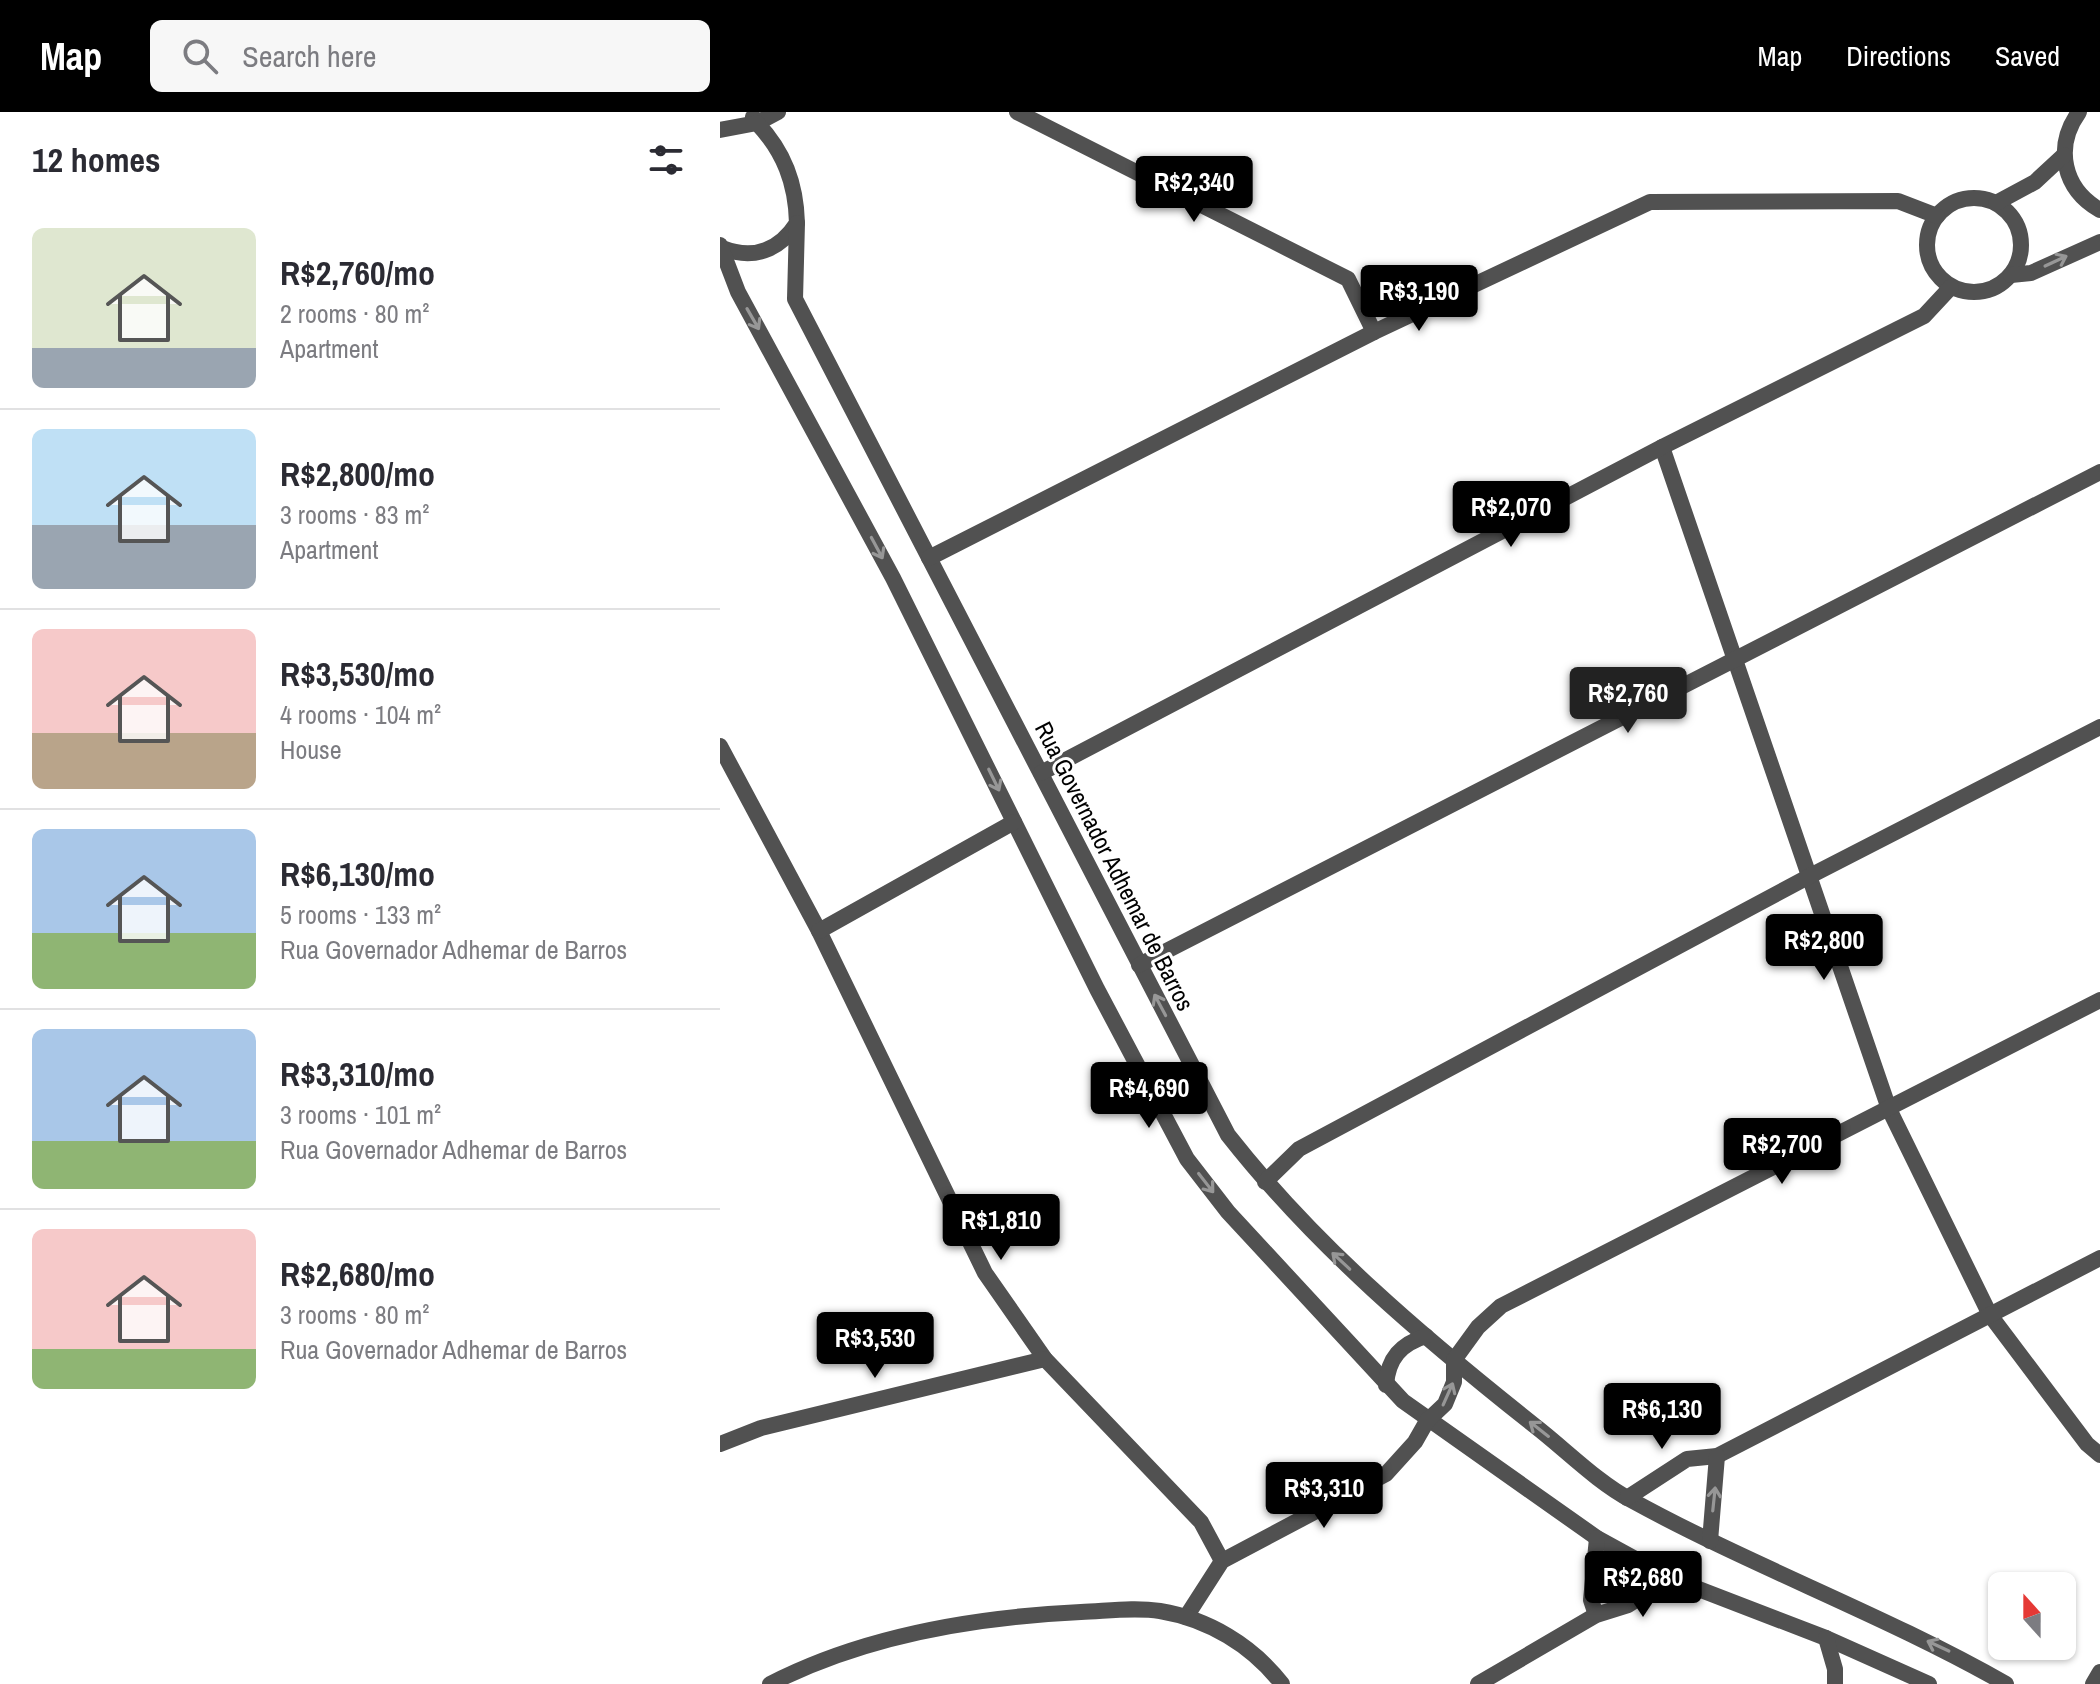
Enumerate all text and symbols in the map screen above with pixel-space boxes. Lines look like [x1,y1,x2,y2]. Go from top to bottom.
search box [150,20,710,92]
text: Map [40,31,102,82]
icon: search [178,34,222,78]
text: Search here [242,36,376,76]
text: Map [1758,37,1802,75]
text: Directions [1846,37,1951,75]
text: Saved [1995,37,2060,75]
text: 12 homes [32,137,161,183]
icon: filters [644,138,688,182]
pin: R$2,340 [1120,156,1268,224]
text: R$2,340 [1154,164,1234,199]
text: R$2,760/mo [280,250,435,296]
one-way arrow [2044,253,2068,268]
icon: home [96,260,192,356]
pin: R$3,190 [1345,265,1493,333]
text: R$3,190 [1379,273,1459,308]
text: 2 rooms · 80 m² [280,296,429,331]
one-way arrow [745,307,761,330]
text: Apartment [280,331,378,366]
text: R$2,800/mo [280,451,435,497]
icon: home [96,461,192,557]
pin: R$2,070 [1437,481,1585,549]
text: R$2,070 [1471,489,1551,524]
text: 3 rooms · 83 m² [280,497,429,532]
text: Apartment [280,532,378,567]
one-way arrow [869,535,885,559]
text: R$3,530/mo [280,651,435,697]
icon: home [96,661,192,757]
pin: R$2,760 [1554,667,1702,735]
text: R$2,760 [1588,675,1668,710]
text: 4 rooms · 104 m² [280,697,441,732]
street label: Rua Governador Adhemar de Barros [1028,716,1202,1016]
text: House [280,732,342,767]
one-way arrow [986,768,1002,792]
text: R$6,130/mo [280,851,435,897]
icon: home [96,861,192,957]
text: 5 rooms · 133 m² [280,897,441,932]
pin: R$2,800 [1750,914,1898,982]
text: R$2,800 [1784,922,1864,957]
text: Rua Governador Adhemar de Barros [280,932,627,967]
one-way arrow [1152,994,1168,1018]
text: R$3,310/mo [280,1051,435,1097]
icon: home [96,1061,192,1157]
pin: R$4,690 [1075,1062,1223,1130]
text: R$4,690 [1109,1070,1189,1105]
text: 3 rooms · 101 m² [280,1097,441,1132]
pin: R$2,700 [1708,1118,1856,1186]
text: R$2,700 [1742,1126,1822,1161]
text: Rua Governador Adhemar de Barros [280,1132,627,1167]
one-way arrow [1197,1172,1214,1193]
pin: R$1,810 [927,1194,1075,1262]
text: R$1,810 [961,1202,1041,1237]
text: R$2,680/mo [280,1251,435,1297]
one-way arrow [1331,1253,1351,1271]
icon: home [96,1261,192,1357]
text: 3 rooms · 80 m² [280,1297,429,1332]
pin: R$3,530 [801,1312,949,1380]
text: R$3,530 [835,1320,915,1355]
text: Rua Governador Adhemar de Barros [280,1332,627,1367]
one-way arrow [1442,1382,1457,1406]
pin: R$6,130 [1588,1383,1736,1451]
text: R$6,130 [1622,1391,1702,1426]
one-way arrow [1529,1421,1550,1438]
pin: R$3,310 [1250,1462,1398,1530]
text: R$3,310 [1284,1470,1364,1505]
one-way arrow [1707,1486,1722,1513]
pin: R$2,680 [1569,1551,1717,1619]
text: R$2,680 [1603,1559,1683,1594]
north arrow [1988,1572,2076,1660]
map controls [1988,1572,2076,1660]
one-way arrow [1926,1638,1950,1653]

